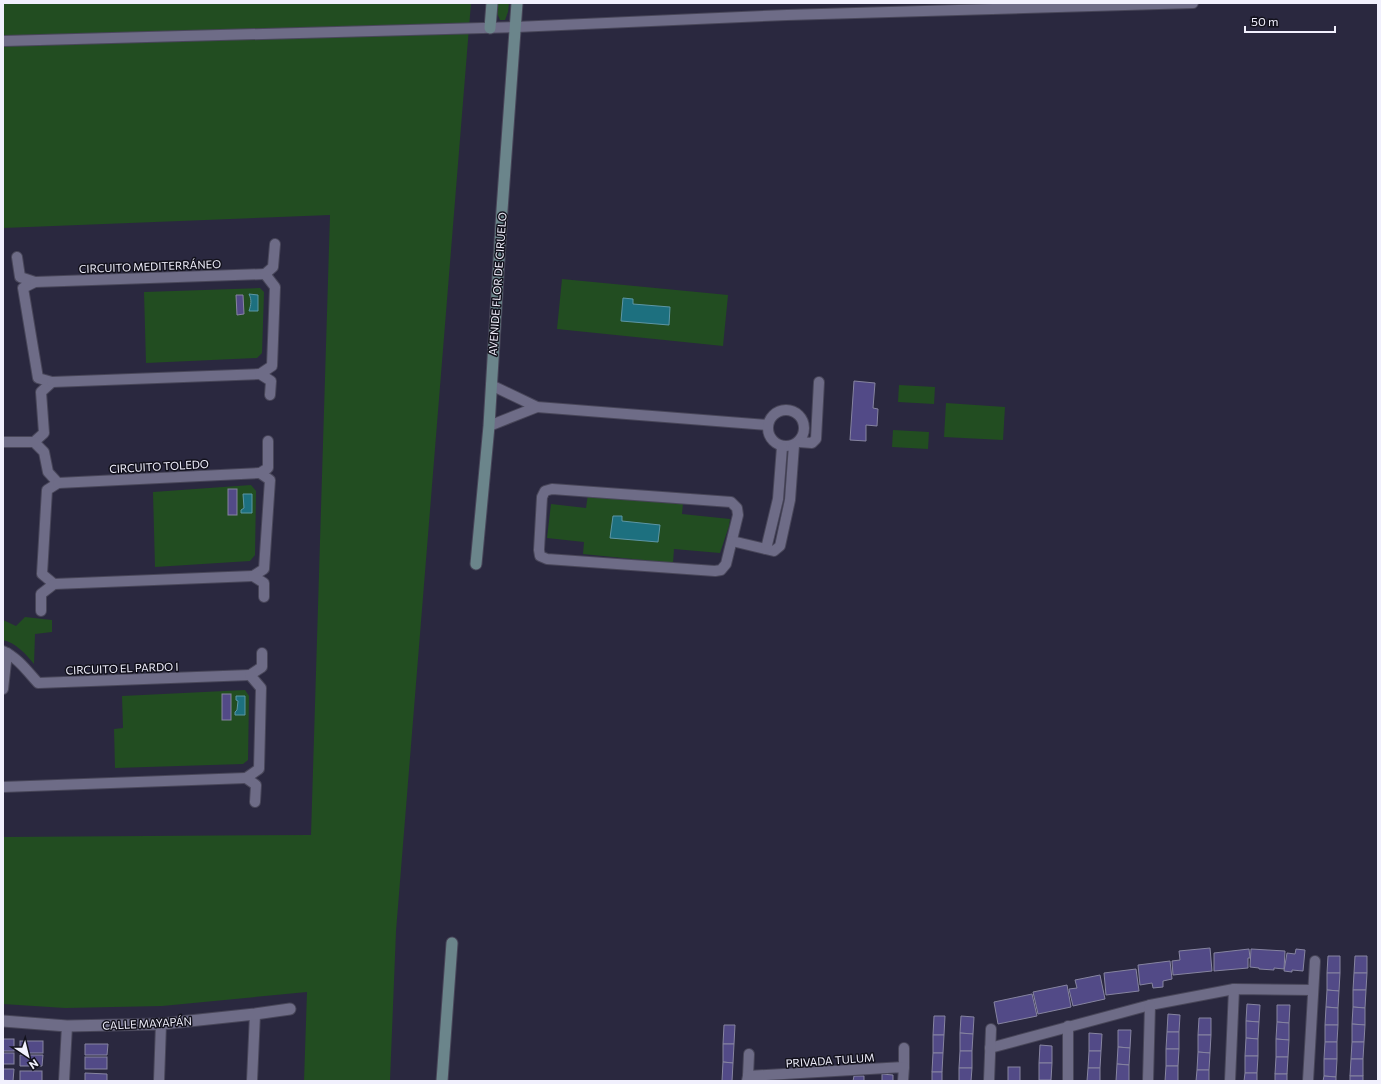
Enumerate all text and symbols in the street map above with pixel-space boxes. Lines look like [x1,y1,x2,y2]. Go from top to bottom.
scale bar [1245,8,1335,34]
text: 50 m [1251,14,1279,28]
street label: AVENIDE FLOR DE CIRUELO [485,212,509,356]
street label: CIRCUITO MEDITERRÁNEO [79,256,221,275]
street label: CIRCUITO TOLEDO [109,457,209,475]
street label: CIRCUITO EL PARDO I [65,660,179,676]
street label: CALLE MAYAPÁN [102,1013,192,1032]
north arrow [8,1036,48,1076]
street label: PRIVADA TULUM [785,1050,875,1070]
text: N [27,1057,41,1072]

